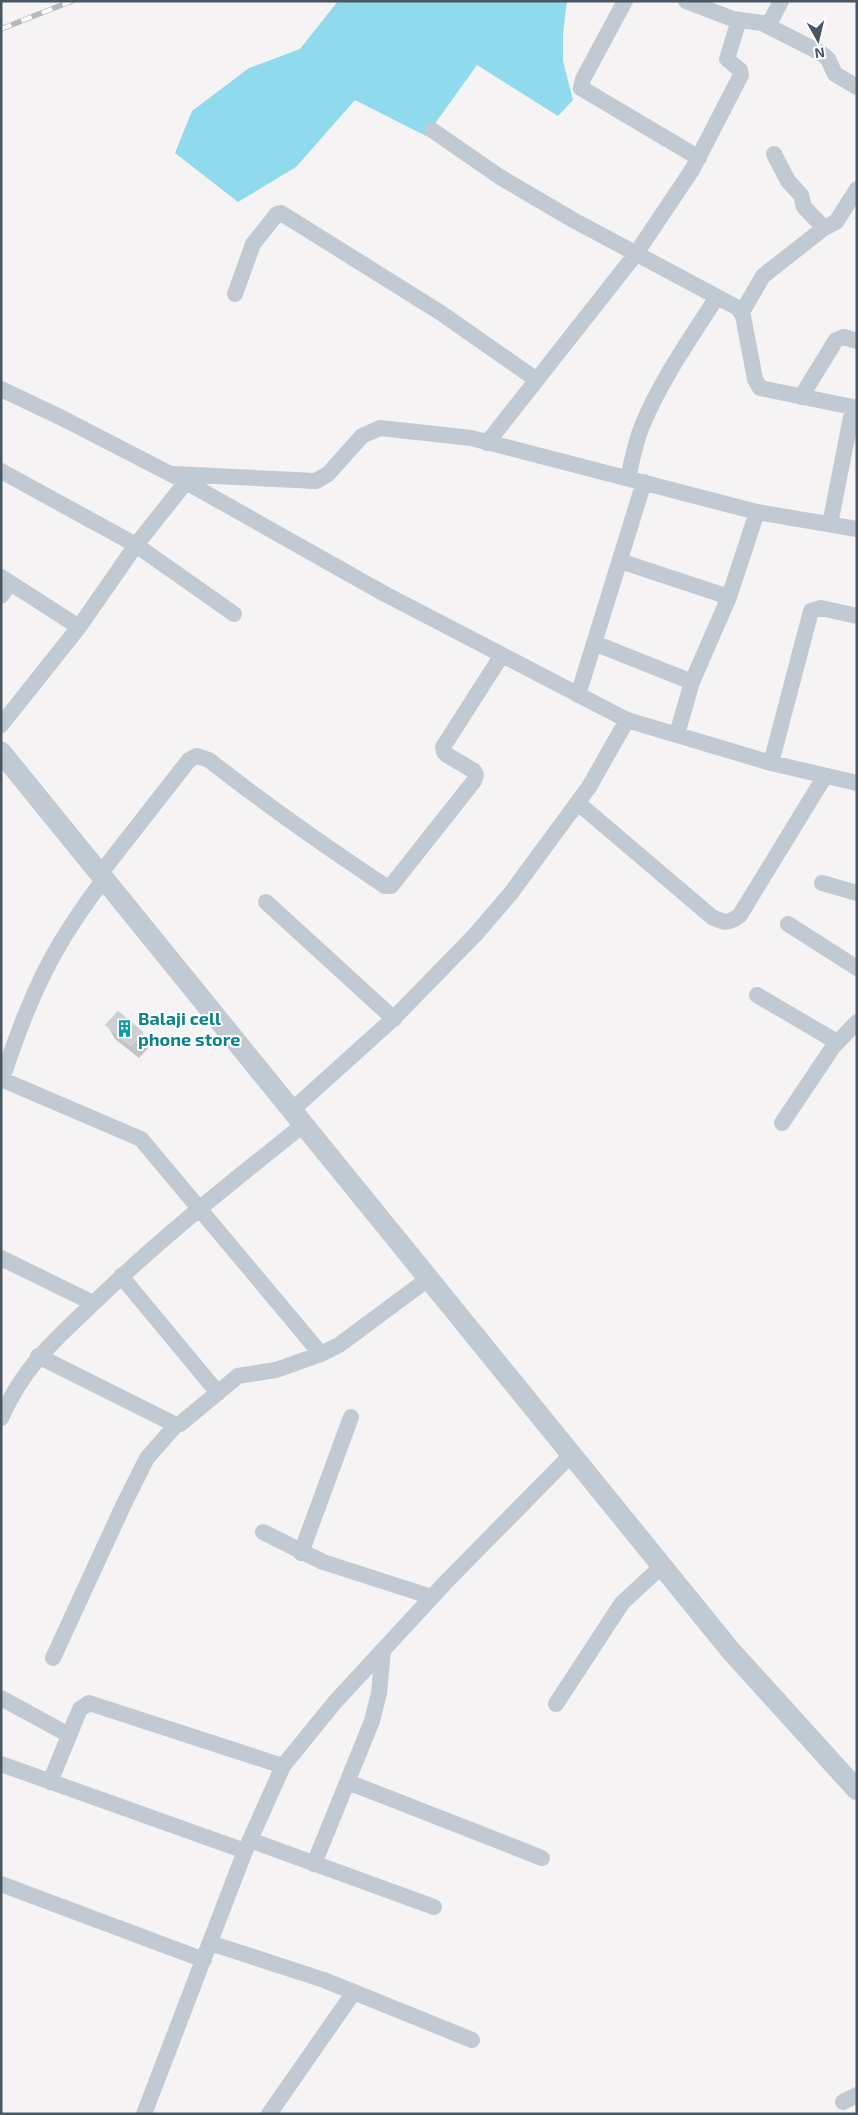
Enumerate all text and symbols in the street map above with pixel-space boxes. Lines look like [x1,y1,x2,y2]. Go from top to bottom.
north arrow [793,15,843,65]
text: N [814,44,826,62]
place label: Balaji cell phone store [138,1007,240,1050]
building icon: Balaji cell phone store [114,1019,134,1039]

